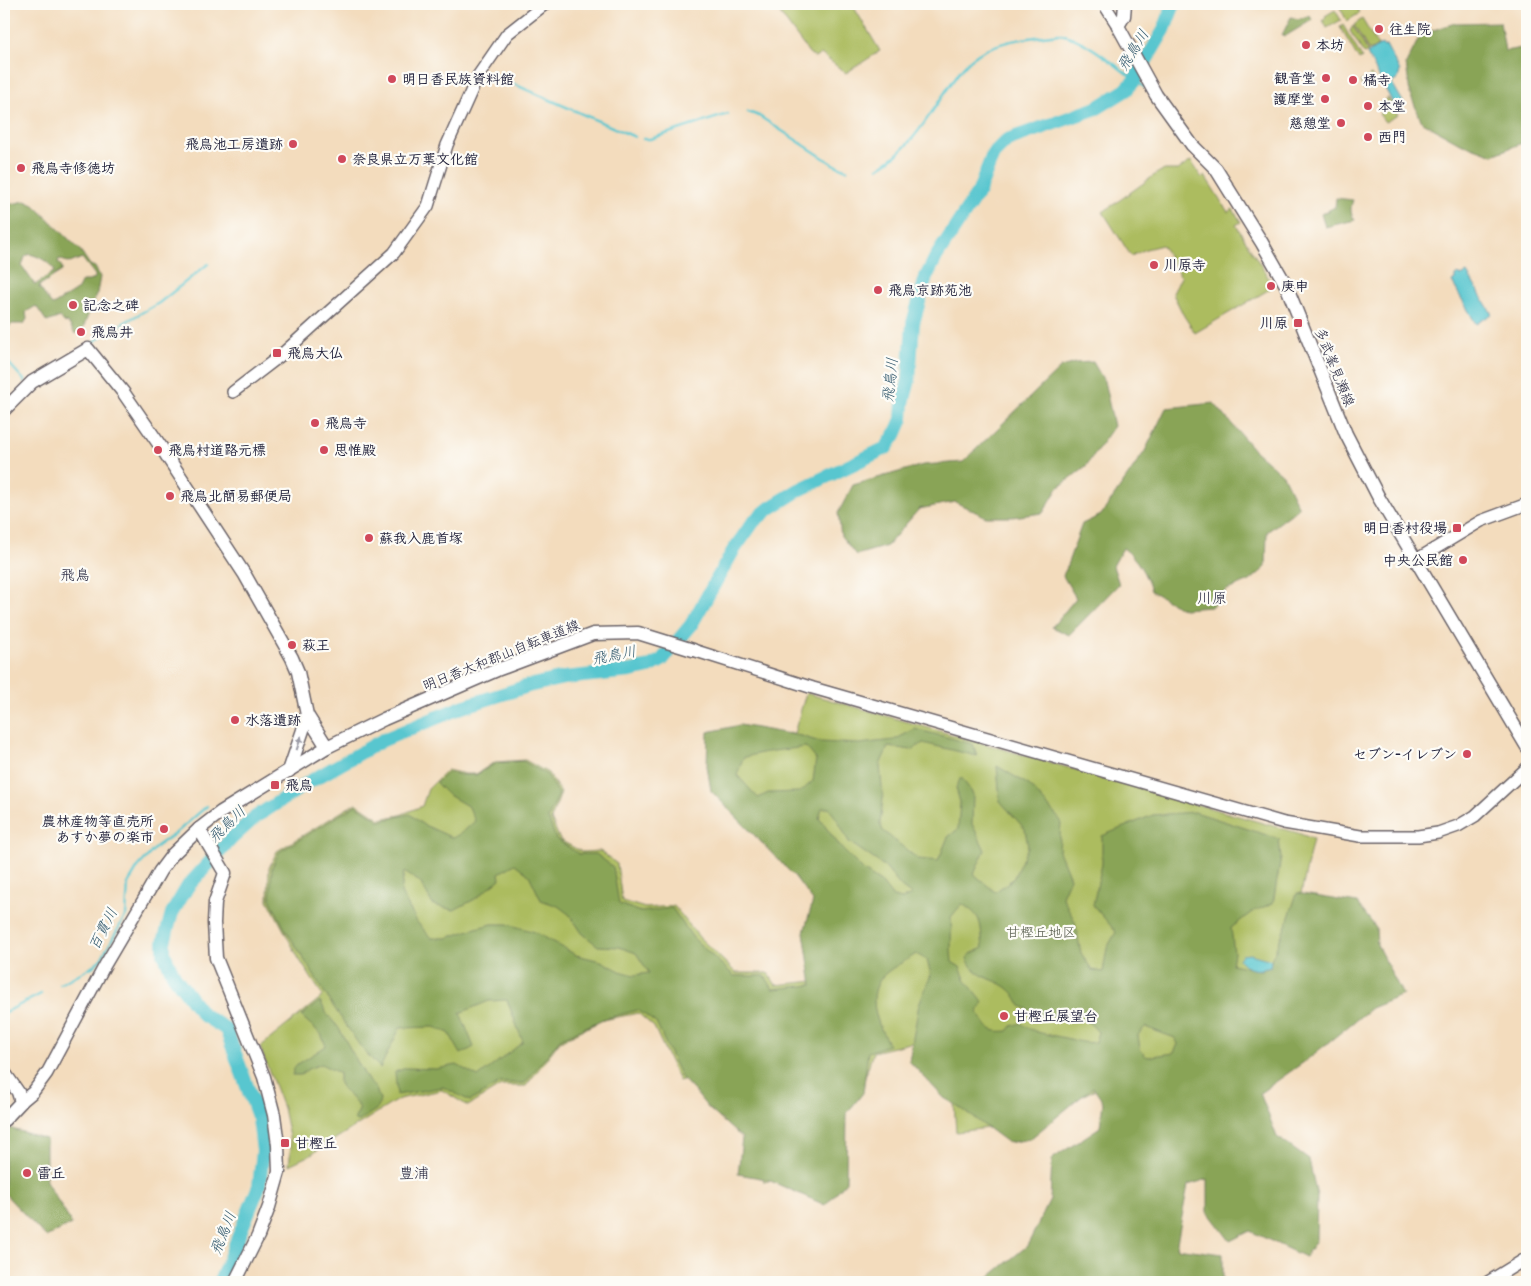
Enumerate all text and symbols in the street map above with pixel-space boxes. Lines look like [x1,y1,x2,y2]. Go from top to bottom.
place label: 往生院 [1389,19,1431,38]
marker: 往生院 [1373,23,1385,35]
water label: 飛鳥川 [1112,25,1153,74]
place label: 本坊 [1316,35,1344,54]
marker: 本坊 [1300,39,1312,51]
place label: 観音堂 [1274,68,1316,87]
place label: 明日香民族資料館 [402,69,514,88]
place label: 橘寺 [1363,70,1391,89]
marker: 観音堂 [1320,72,1332,84]
marker: 明日香民族資料館 [386,73,398,85]
marker: 橘寺 [1347,74,1359,86]
place label: 護摩堂 [1273,89,1315,108]
marker: 護摩堂 [1319,93,1331,105]
place label: 本堂 [1378,96,1406,115]
marker: 本堂 [1362,100,1374,112]
place label: 慈憩堂 [1289,113,1331,132]
marker: 慈憩堂 [1335,117,1347,129]
place label: 西門 [1378,127,1406,146]
marker: 西門 [1362,131,1374,143]
place label: 飛鳥池工房遺跡 [185,134,283,153]
marker: 飛鳥池工房遺跡 [287,138,299,150]
place label: 奈良県立万葉文化館 [352,149,478,168]
marker: 奈良県立万葉文化館 [336,153,348,165]
place label: 飛鳥寺修徳坊 [31,158,115,177]
marker: 飛鳥寺修徳坊 [15,162,27,174]
place label: 川原寺 [1164,255,1206,274]
marker: 川原寺 [1148,259,1160,271]
place label: 庚申 [1281,276,1309,295]
place label: 飛鳥京跡苑池 [888,280,972,299]
marker: 庚申 [1265,280,1277,292]
marker: 飛鳥京跡苑池 [872,284,884,296]
place label: 記念之碑 [83,295,139,314]
marker: 記念之碑 [67,299,79,311]
place label: 川原 [1260,313,1288,332]
marker: 川原 [1292,317,1304,329]
place label: 飛鳥井 [91,322,133,341]
street label: 多武峯見瀬線 [1311,324,1360,409]
marker: 飛鳥井 [75,326,87,338]
place label: 飛鳥大仏 [287,343,343,362]
marker: 飛鳥大仏 [271,347,283,359]
water label: 飛鳥川 [877,356,901,403]
place label: 飛鳥寺 [325,413,367,432]
marker: 飛鳥寺 [309,417,321,429]
place label: 飛鳥村道路元標 [168,440,266,459]
place label: 思惟殿 [334,440,376,459]
marker: 飛鳥村道路元標 [152,444,164,456]
marker: 思惟殿 [318,444,330,456]
place label: 飛鳥北簡易郵便局 [180,486,292,505]
marker: 飛鳥北簡易郵便局 [164,490,176,502]
place label: 明日香村役場 [1363,518,1447,537]
marker: 明日香村役場 [1451,522,1463,534]
place label: 蘇我入鹿首塚 [379,528,463,547]
marker: 蘇我入鹿首塚 [363,532,375,544]
place label: 中央公民館 [1383,550,1453,569]
marker: 中央公民館 [1457,554,1469,566]
district label: 飛鳥 [60,564,90,584]
district label: 川原 [1197,587,1227,607]
street label: 明日香大和郡山自転車道線 [419,614,582,695]
place label: 萩王 [302,635,330,654]
marker: 萩王 [286,639,298,651]
water label: 飛鳥川 [590,640,638,668]
place label: 水落遺跡 [245,710,301,729]
marker: 水落遺跡 [229,714,241,726]
one-way arrow [295,735,303,750]
place label: セブン-イレブン [1353,744,1457,763]
marker: セブン-イレブン [1461,748,1473,760]
place label: 飛鳥 [285,775,313,794]
marker: 飛鳥 [269,779,281,791]
water label: 飛鳥川 [203,800,249,846]
place label: 農林産物等直売所 あすか夢の楽市 [42,811,154,846]
marker: 農林産物等直売所 あすか夢の楽市 [158,823,170,835]
water label: 百貫川 [83,904,121,953]
park label: 甘樫丘地区 [1006,922,1076,941]
place label: 甘樫丘展望台 [1014,1006,1098,1025]
marker: 甘樫丘展望台 [998,1010,1010,1022]
place label: 甘樫丘 [295,1133,337,1152]
marker: 甘樫丘 [279,1137,291,1149]
district label: 豊浦 [399,1162,429,1182]
place label: 雷丘 [37,1163,65,1182]
marker: 雷丘 [21,1167,33,1179]
water label: 飛鳥川 [204,1208,240,1257]

